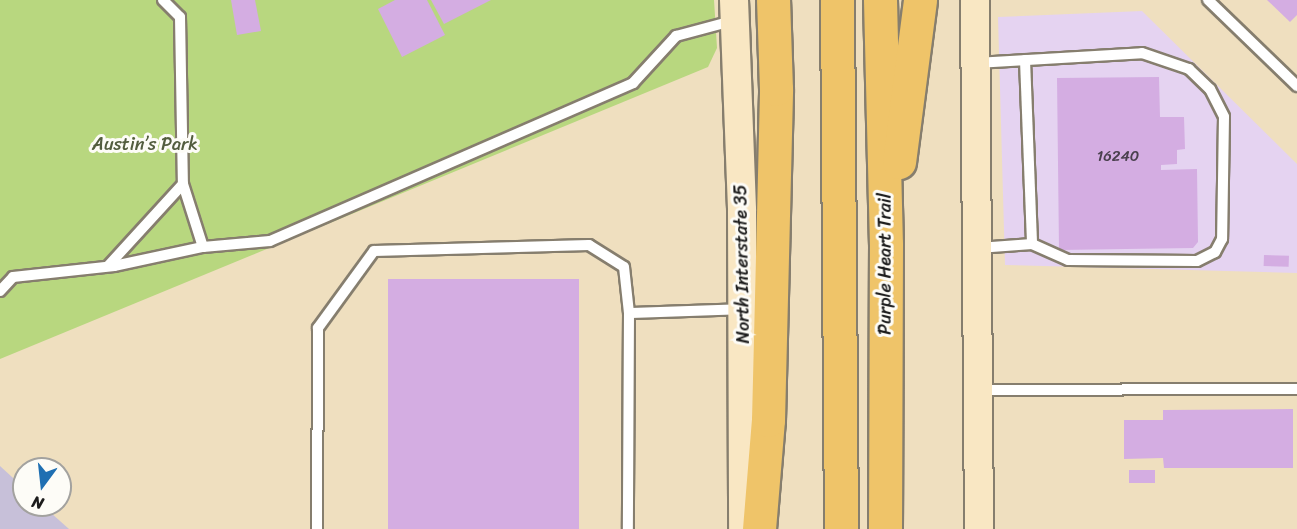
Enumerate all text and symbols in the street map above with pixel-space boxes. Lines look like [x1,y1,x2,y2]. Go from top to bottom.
park label: Austin’s Park [92,133,198,155]
house number: 16240 [1097,148,1139,166]
street label: North Interstate 35 [730,184,754,344]
street label: Purple Heart Trail [874,193,896,335]
north arrow [12,457,72,517]
text: N [29,487,47,518]

